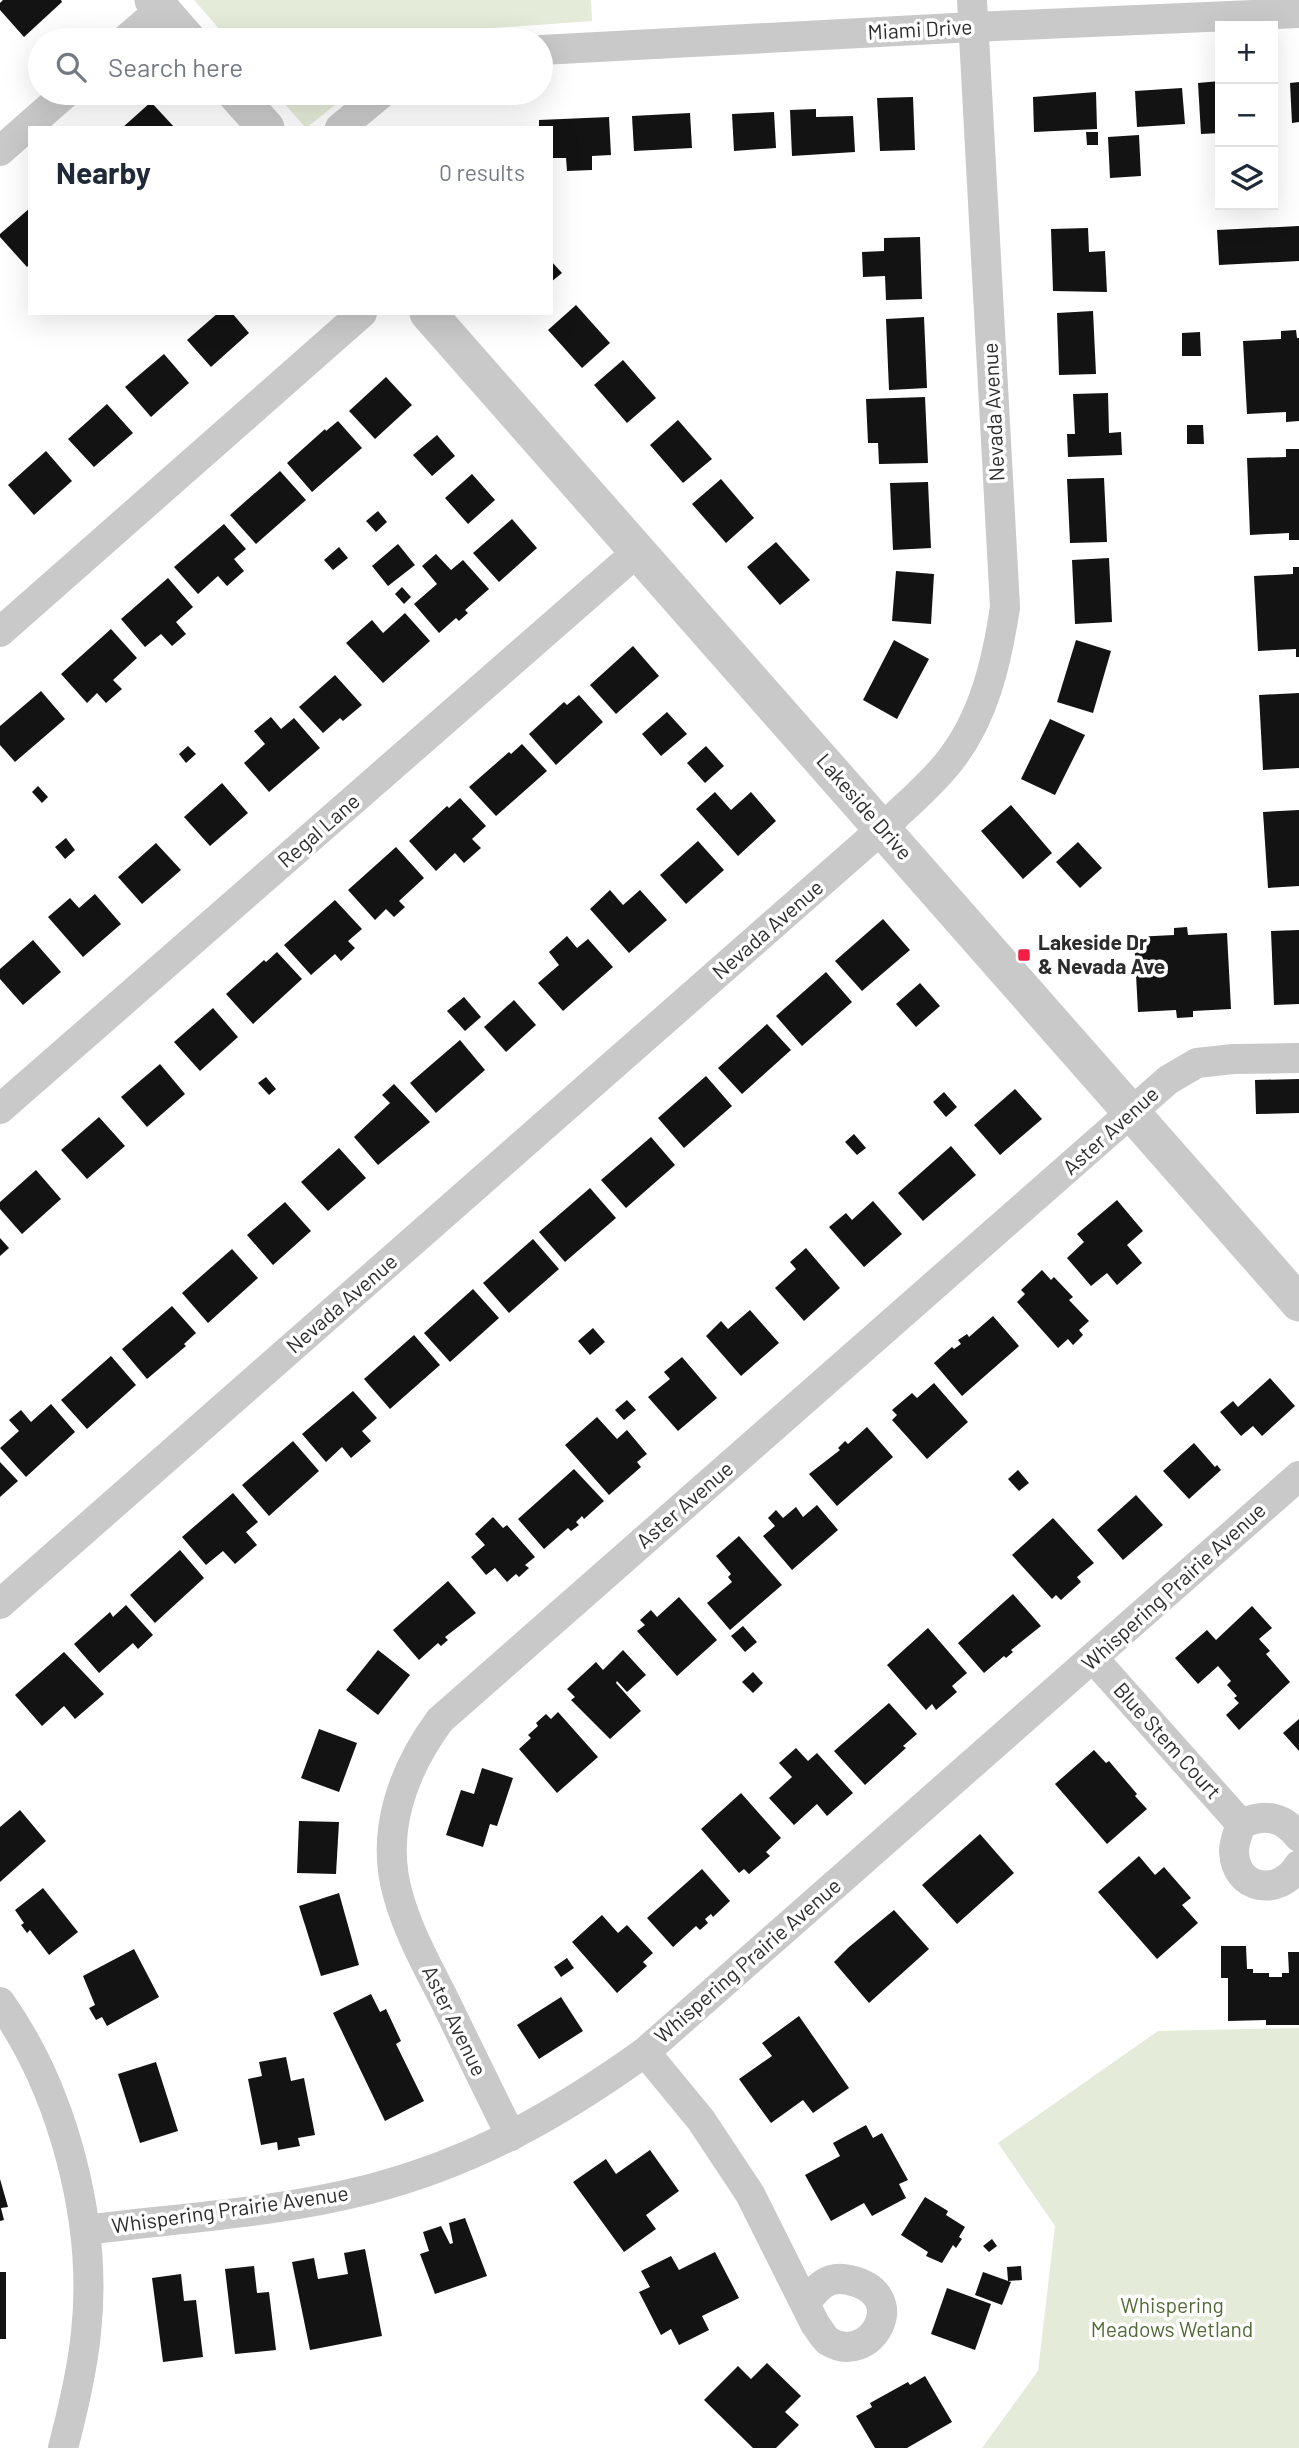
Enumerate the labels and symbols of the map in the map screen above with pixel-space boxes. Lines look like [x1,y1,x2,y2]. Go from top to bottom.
street label: Miami Drive [867,13,973,44]
street label: Nevada Avenue [976,342,1009,482]
street label: Lakeside Drive [812,748,918,864]
street label: Regal Lane [272,788,364,872]
street label: Nevada Avenue [706,874,828,984]
place label: Lakeside Dr & Nevada Ave [1038,929,1165,978]
marker: Lakeside Dr & Nevada Ave [1016,947,1032,963]
street label: Aster Avenue [1057,1080,1163,1179]
street label: Nevada Avenue [280,1248,402,1358]
street label: Aster Avenue [631,1455,737,1553]
street label: Whispering Prairie Avenue [1076,1497,1270,1675]
street label: Blue Stem Court [1109,1677,1227,1803]
street label: Whispering Prairie Avenue [649,1872,845,2048]
street label: Aster Avenue [418,1961,493,2080]
street label: Whispering Prairie Avenue [110,2180,350,2238]
park label: Whispering Meadows Wetland [1091,2292,1253,2341]

